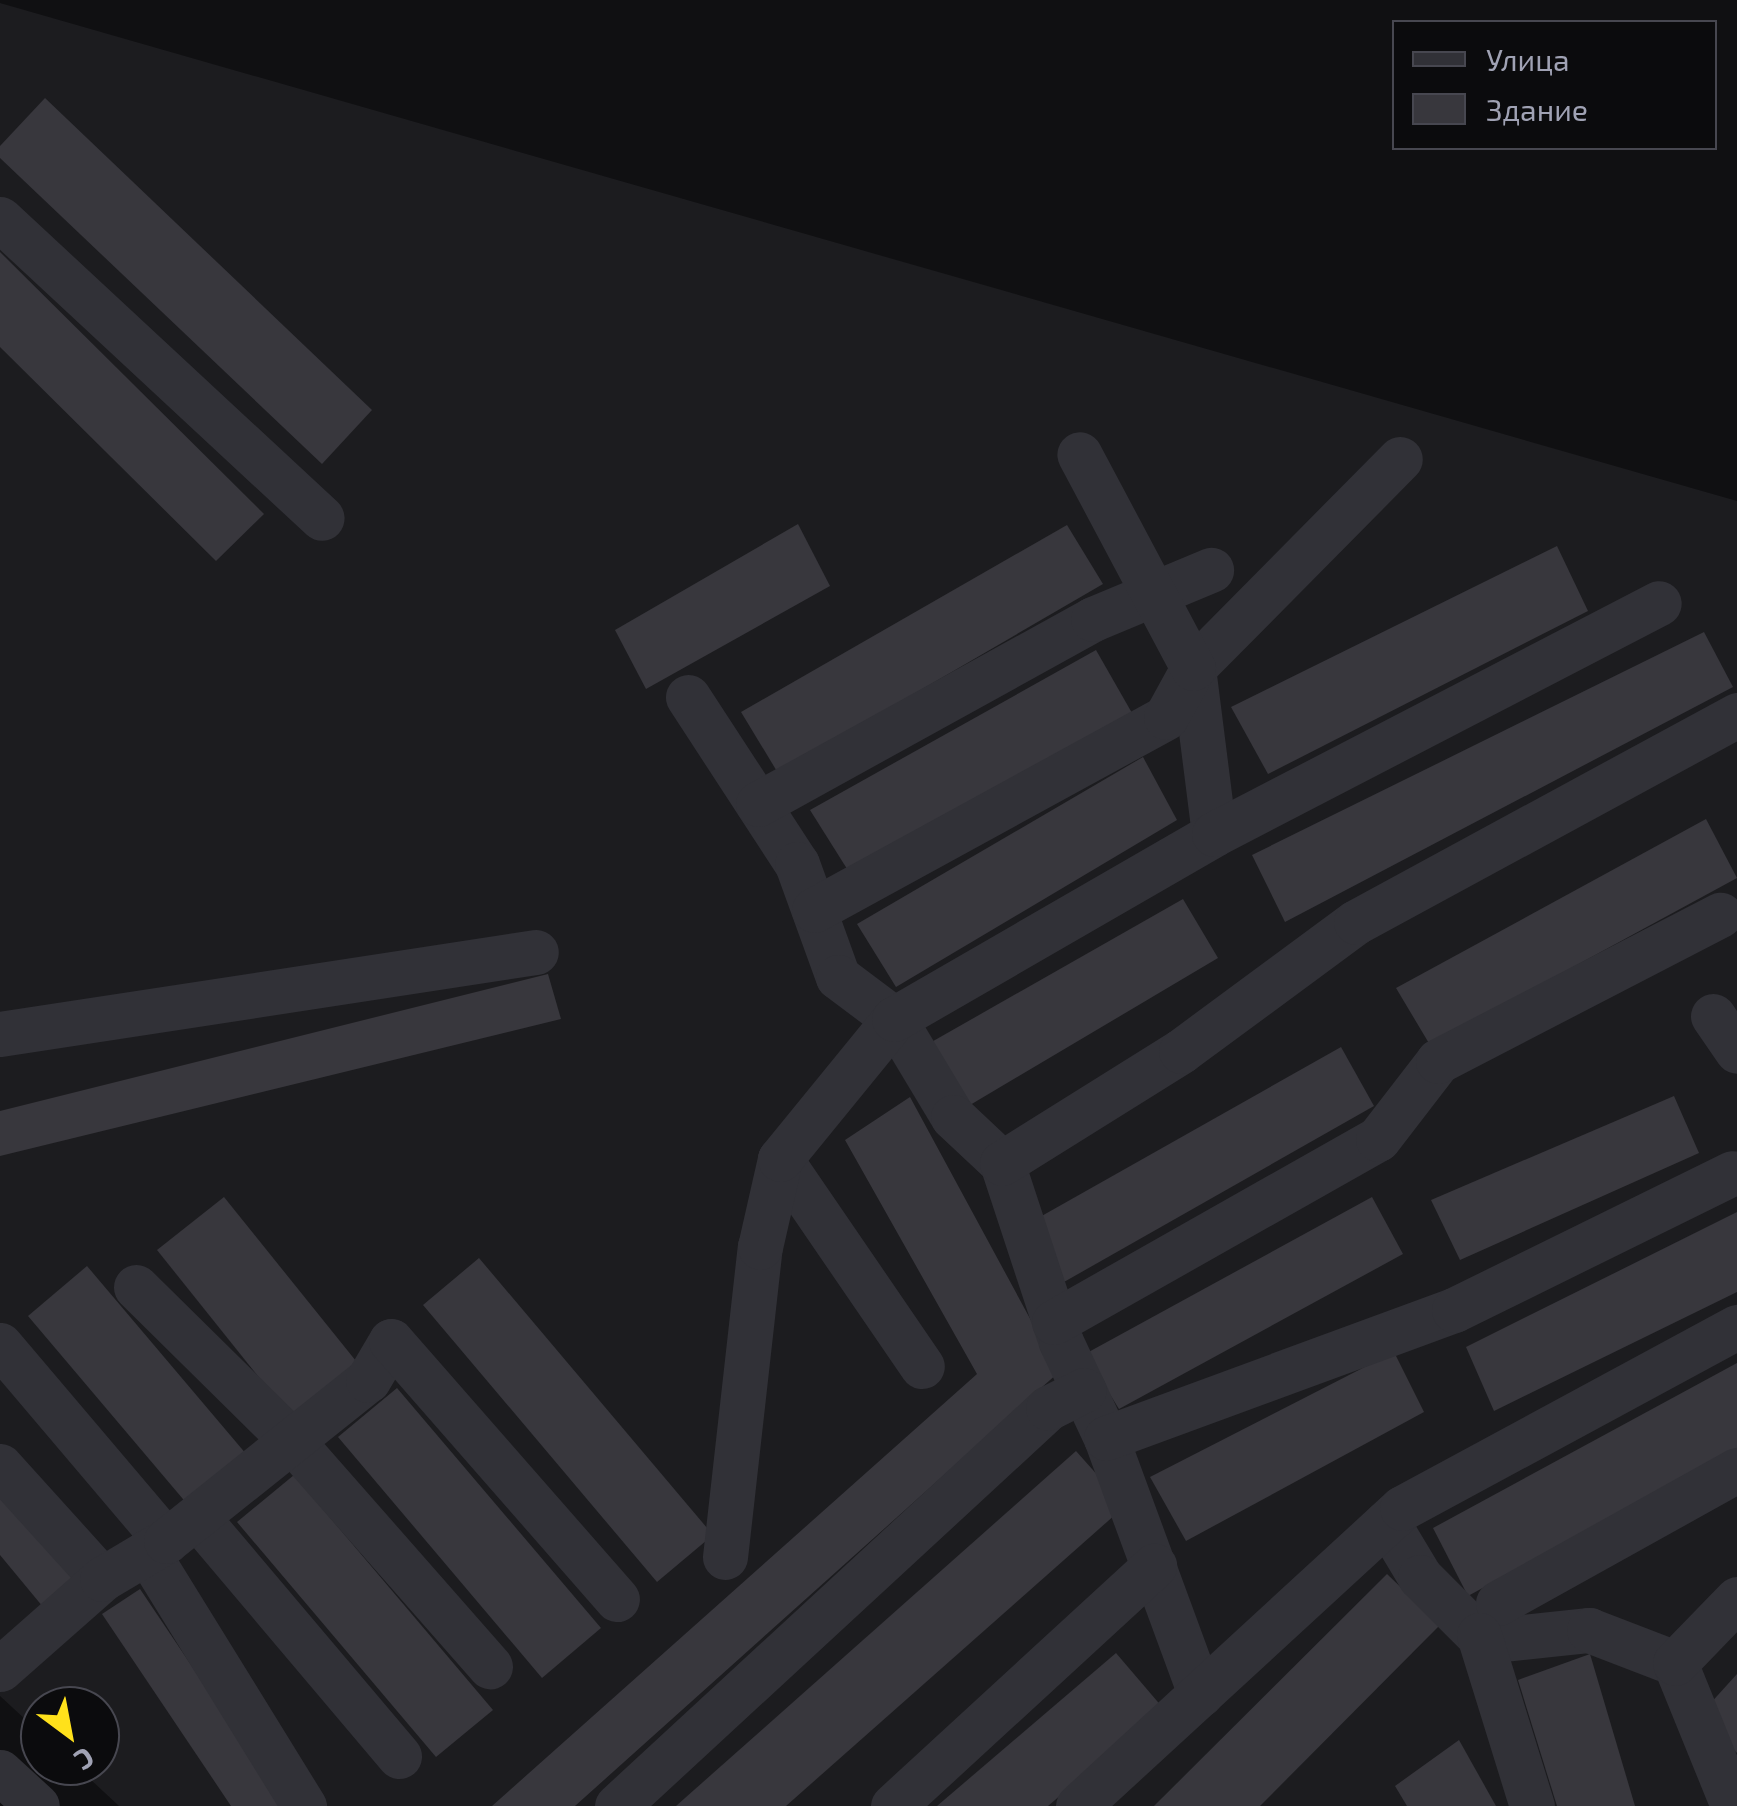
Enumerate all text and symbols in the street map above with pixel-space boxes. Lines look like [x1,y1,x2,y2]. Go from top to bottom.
legend [1392,20,1717,150]
text: Улица [1486,41,1570,77]
text: Здание [1486,91,1588,127]
north arrow [20,1686,120,1786]
text: С [69,1741,101,1779]

